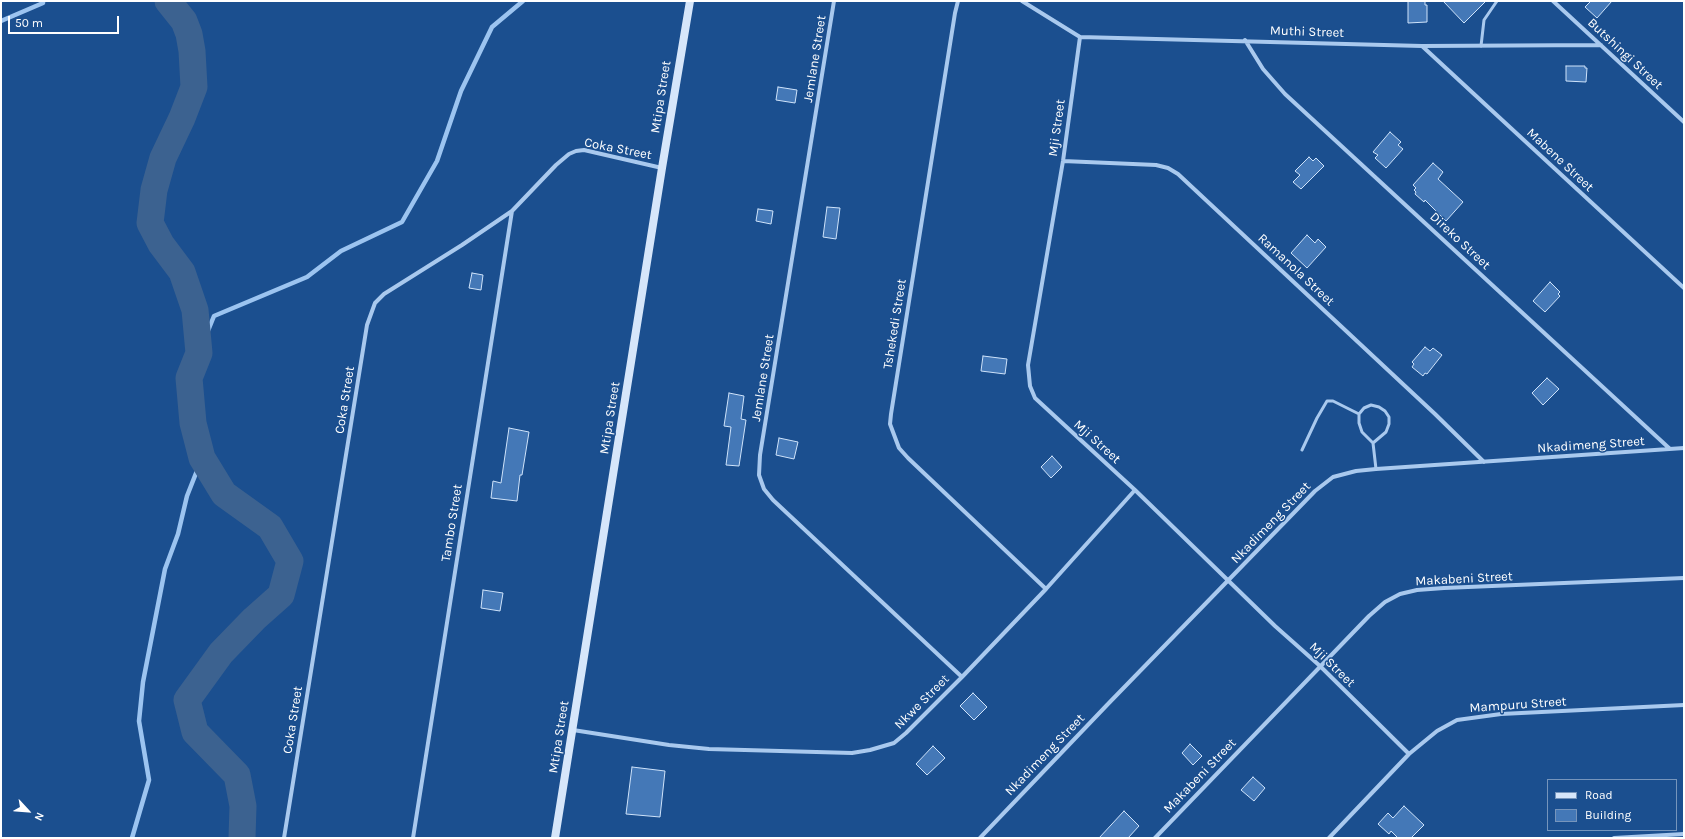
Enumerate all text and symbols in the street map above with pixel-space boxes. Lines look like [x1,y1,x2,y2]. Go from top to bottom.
scale bar [10,8,121,34]
street label: Jemlane Street [800,14,830,104]
street label: Butshingi Street [1584,15,1666,93]
text: 50 m [15,16,43,30]
street label: Muthi Street [1270,23,1344,41]
street label: Mtipa Street [648,60,674,134]
street label: Mji Street [1045,98,1069,158]
street label: Mabene Street [1523,125,1597,195]
street label: Coka Street [583,135,653,163]
street label: Direko Street [1427,209,1493,273]
street label: Ramanola Street [1254,231,1338,309]
street label: Tshekedi Street [880,278,910,370]
street label: Jemlane Street [748,333,778,423]
street label: Coka Street [332,365,358,435]
street label: Mtipa Street [597,381,623,455]
street label: Mji Street [1070,417,1124,467]
street label: Nkadimeng Street [1537,433,1645,457]
street label: Nkadimeng Street [1228,479,1314,567]
street label: Tambo Street [438,483,466,563]
street label: Makabeni Street [1415,569,1513,589]
street label: Mji Street [1306,639,1358,691]
street label: Nkwe Street [891,671,953,733]
street label: Coka Street [280,685,306,755]
street label: Mampuru Street [1469,694,1567,716]
street label: Mtipa Street [546,700,572,774]
street label: Nkadimeng Street [1002,711,1088,799]
street label: Makabeni Street [1161,736,1239,816]
legend [1547,779,1677,831]
text: Road [1585,788,1613,802]
north arrow [8,791,48,831]
text: Building [1585,808,1631,822]
text: N [32,810,47,823]

